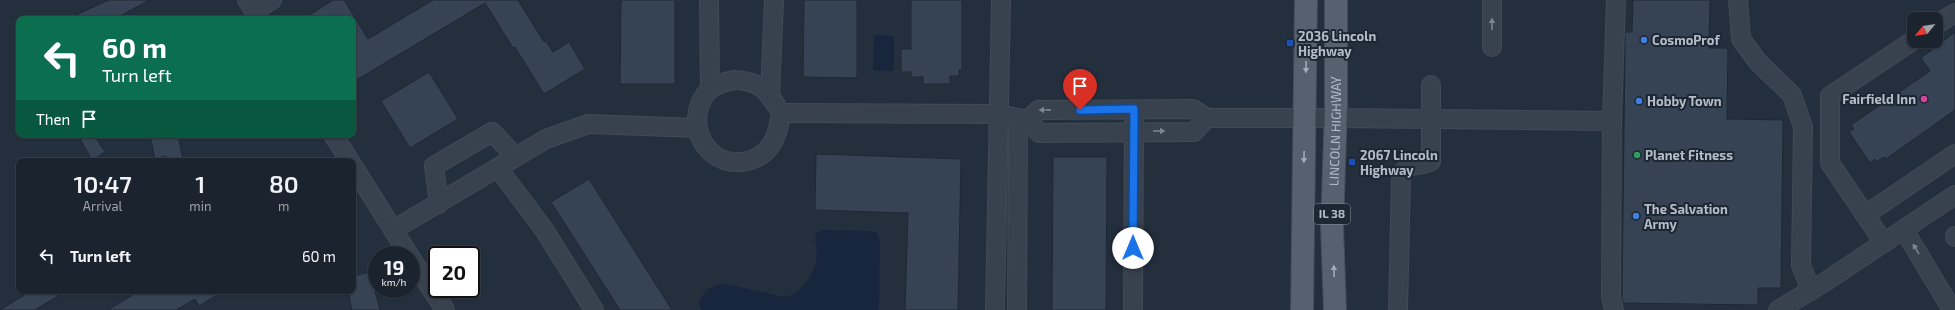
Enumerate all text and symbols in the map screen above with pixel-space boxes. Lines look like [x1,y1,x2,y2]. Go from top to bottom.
north arrow [1907,12,1943,48]
map controls [1907,12,1943,48]
one-way arrow [1489,17,1495,30]
place label: 2036 Lincoln Highway [1298,28,1376,59]
text: 60 m [102,30,167,64]
icon: left [36,32,88,84]
place label: CosmoProf [1652,32,1720,48]
marker: CosmoProf [1639,35,1649,45]
marker: 2036 Lincoln Highway [1285,38,1295,48]
one-way arrow [1302,61,1309,73]
text: Turn left [102,64,172,86]
pin [1063,69,1097,110]
icon: arrive [1069,75,1091,97]
street label: LINCOLN HIGHWAY [1325,76,1344,186]
place label: Fairfield Inn [1842,91,1916,107]
place label: Hobby Town [1647,93,1722,109]
marker: Fairfield Inn [1919,94,1929,104]
marker: Hobby Town [1634,96,1644,106]
one-way arrow [1039,107,1051,114]
icon: arrive [78,108,100,130]
text: Then [36,110,70,128]
one-way arrow [1153,128,1166,134]
place label: 2067 Lincoln Highway [1360,147,1438,178]
place label: Planet Fitness [1645,147,1733,163]
marker: Planet Fitness [1632,150,1642,160]
one-way arrow [1301,151,1307,164]
marker: 2067 Lincoln Highway [1347,157,1357,167]
text: 10:47 [73,169,132,198]
text: 1 [195,169,205,198]
text: 80 [269,169,299,198]
text: Arrival [83,198,122,214]
text: min [189,198,211,214]
text: m [278,198,289,214]
place label: The Salvation Army [1644,201,1728,232]
road number: IL 38 [1314,204,1350,224]
marker: The Salvation Army [1631,211,1641,221]
position arrow [1112,227,1154,269]
one-way arrow [1912,243,1919,255]
icon: left [36,245,58,267]
speed limit sign: 20 [428,246,480,298]
text: Turn left [70,247,131,265]
text: 60 m [302,247,336,265]
text: 19 [384,255,404,279]
one-way arrow [1331,264,1337,277]
text: km/h [382,276,406,288]

